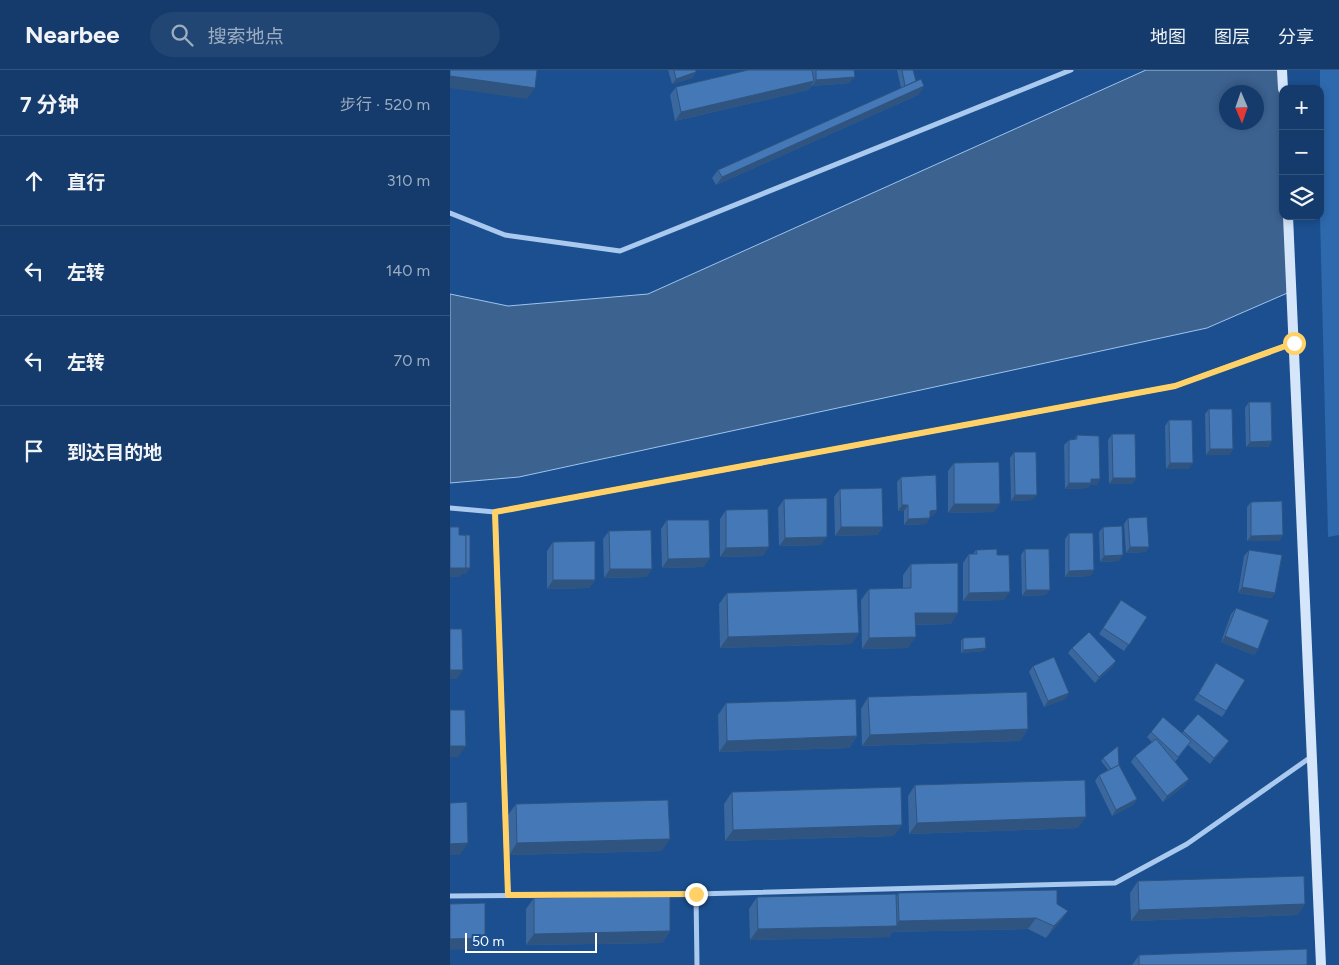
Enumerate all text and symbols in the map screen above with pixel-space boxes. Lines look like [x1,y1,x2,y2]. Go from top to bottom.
search box [150,12,500,57]
text: Nearbee [25,20,120,49]
icon: search [168,21,196,49]
text: 搜索地点 [208,25,284,48]
text: 地图 [1150,26,1186,48]
text: 图层 [1214,26,1250,48]
text: 分享 [1278,26,1314,48]
north arrow [1219,85,1264,130]
map controls [1279,85,1324,220]
button: + [1279,85,1324,130]
text: 7 分钟 [20,92,79,117]
text: 步行 · 520 m [340,95,430,114]
button: − [1279,130,1324,175]
icon: ahead [20,167,48,195]
text: 直行 [67,171,105,194]
text: 310 m [387,171,430,190]
button: layers [1279,175,1324,220]
icon: left [20,257,48,285]
text: 左转 [67,261,105,284]
text: 140 m [386,261,430,280]
route start [1283,332,1306,355]
icon: left [20,347,48,375]
text: 左转 [67,351,105,374]
text: 70 m [394,351,430,370]
icon: arrive [20,437,48,465]
text: 到达目的地 [67,441,162,464]
route end [685,883,708,906]
scale bar [465,930,598,953]
text: 50 m [472,933,504,950]

